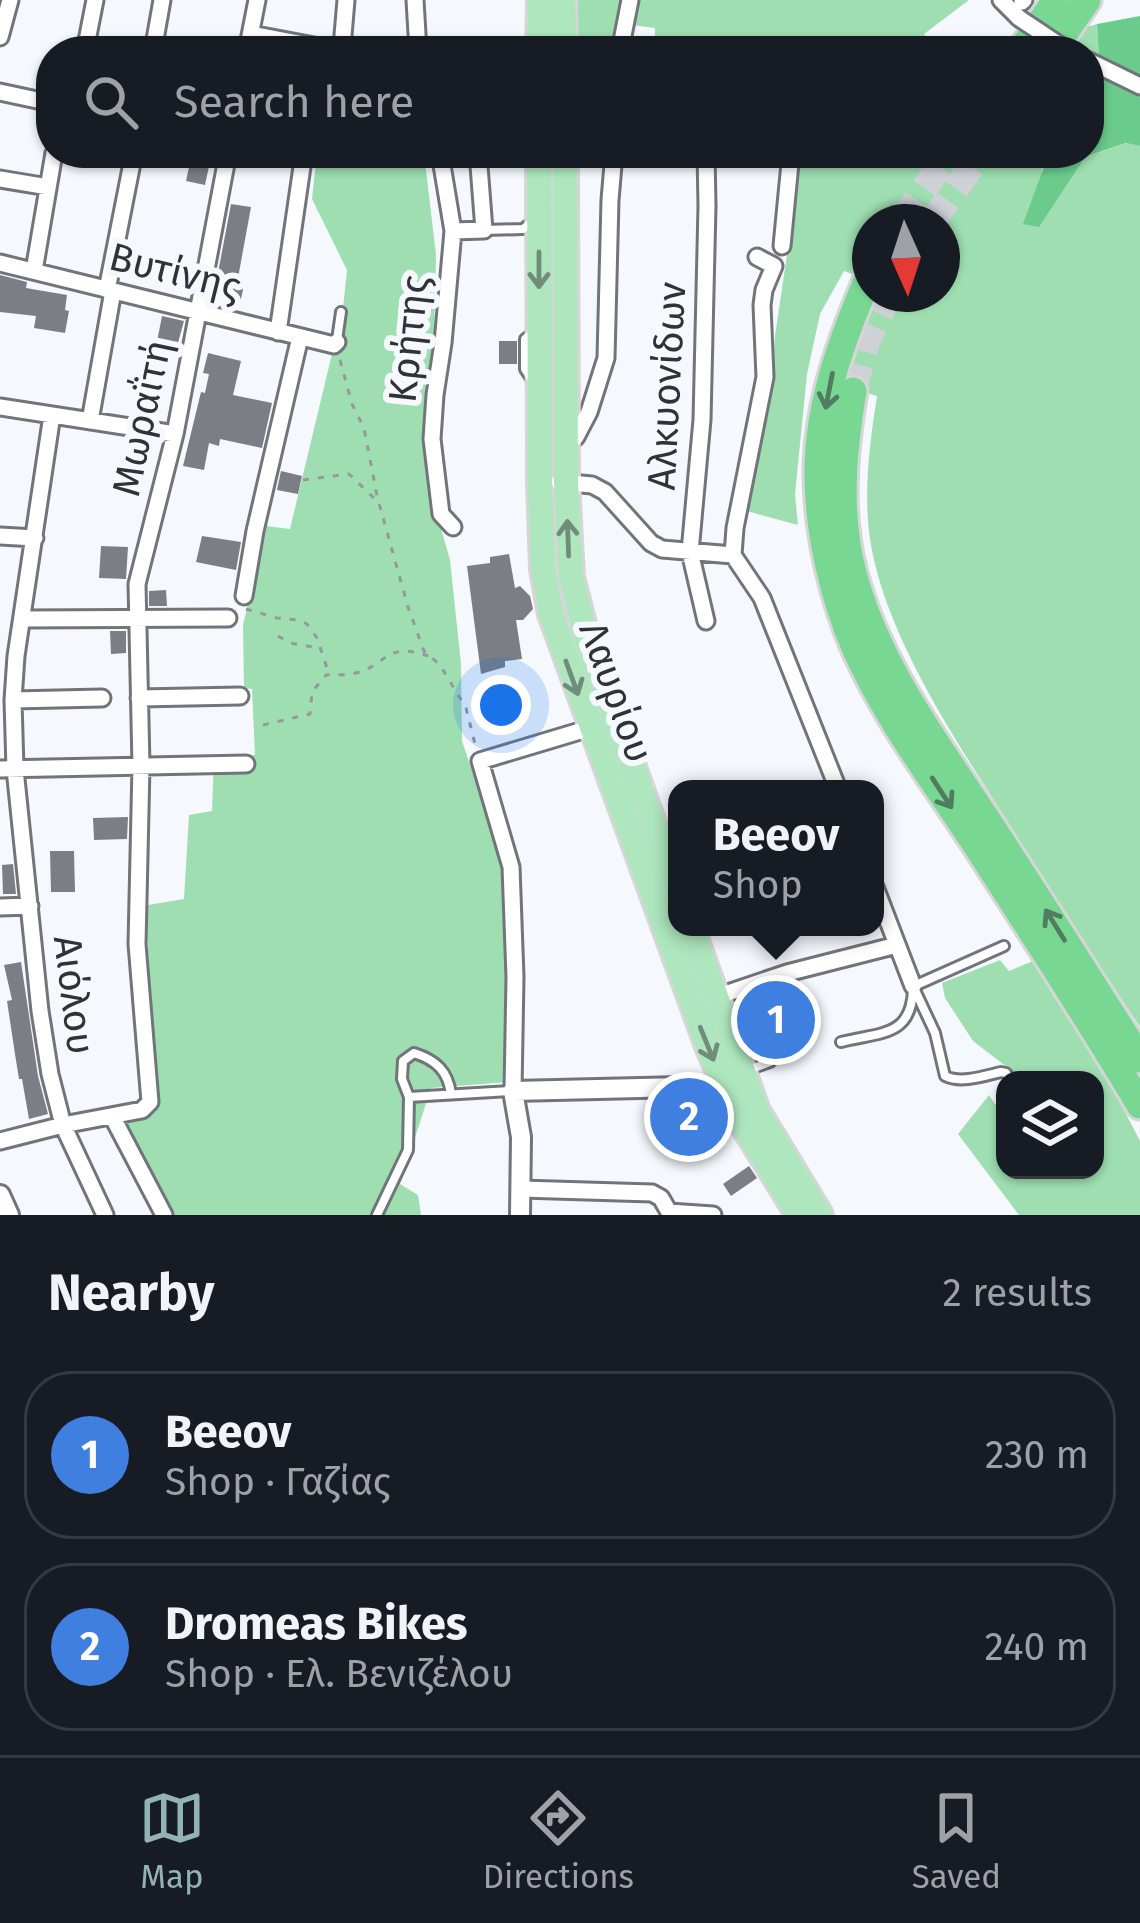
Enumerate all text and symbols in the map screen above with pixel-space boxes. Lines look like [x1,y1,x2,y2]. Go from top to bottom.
search box [36,36,1104,168]
icon: search [78,69,144,135]
text: Search here [174,75,414,129]
north arrow [852,204,960,312]
street label: Βυτίνης [104,233,246,311]
one-way arrow [528,250,550,289]
street label: Κρήτης [379,273,439,405]
street label: Αλκυονίδων [639,281,695,491]
street label: Μωραΐτή [102,335,181,500]
one-way arrow [817,371,839,410]
one-way arrow [556,519,579,558]
street label: Λαυρίου [569,615,663,769]
one-way arrow [563,659,584,696]
your location [471,675,531,735]
one-way arrow [930,776,955,810]
popup [668,780,884,936]
text: Beeov [713,808,839,862]
text: Shop [713,862,803,908]
one-way arrow [1042,908,1067,942]
street label: Αιόλου [44,933,104,1057]
pin: 1 [737,975,815,1065]
one-way arrow [698,1025,719,1062]
map controls [996,1071,1104,1179]
button: layers [996,1071,1104,1179]
pin: 2 [650,1072,728,1162]
text: Nearby [48,1262,214,1324]
text: 2 results [943,1270,1092,1316]
text: Beeov [165,1405,291,1459]
text: 1 [81,1432,99,1478]
text: 230 m [985,1432,1089,1478]
text: Shop · Γαζίας [165,1459,391,1505]
text: Dromeas Bikes [165,1597,468,1651]
text: 2 [80,1624,100,1670]
text: 240 m [984,1624,1089,1670]
text: Shop · Ελ. Βενιζέλου [165,1651,513,1697]
tab: Map [139,1785,205,1897]
tab: Directions [483,1785,634,1897]
tab: Saved [912,1785,1001,1897]

